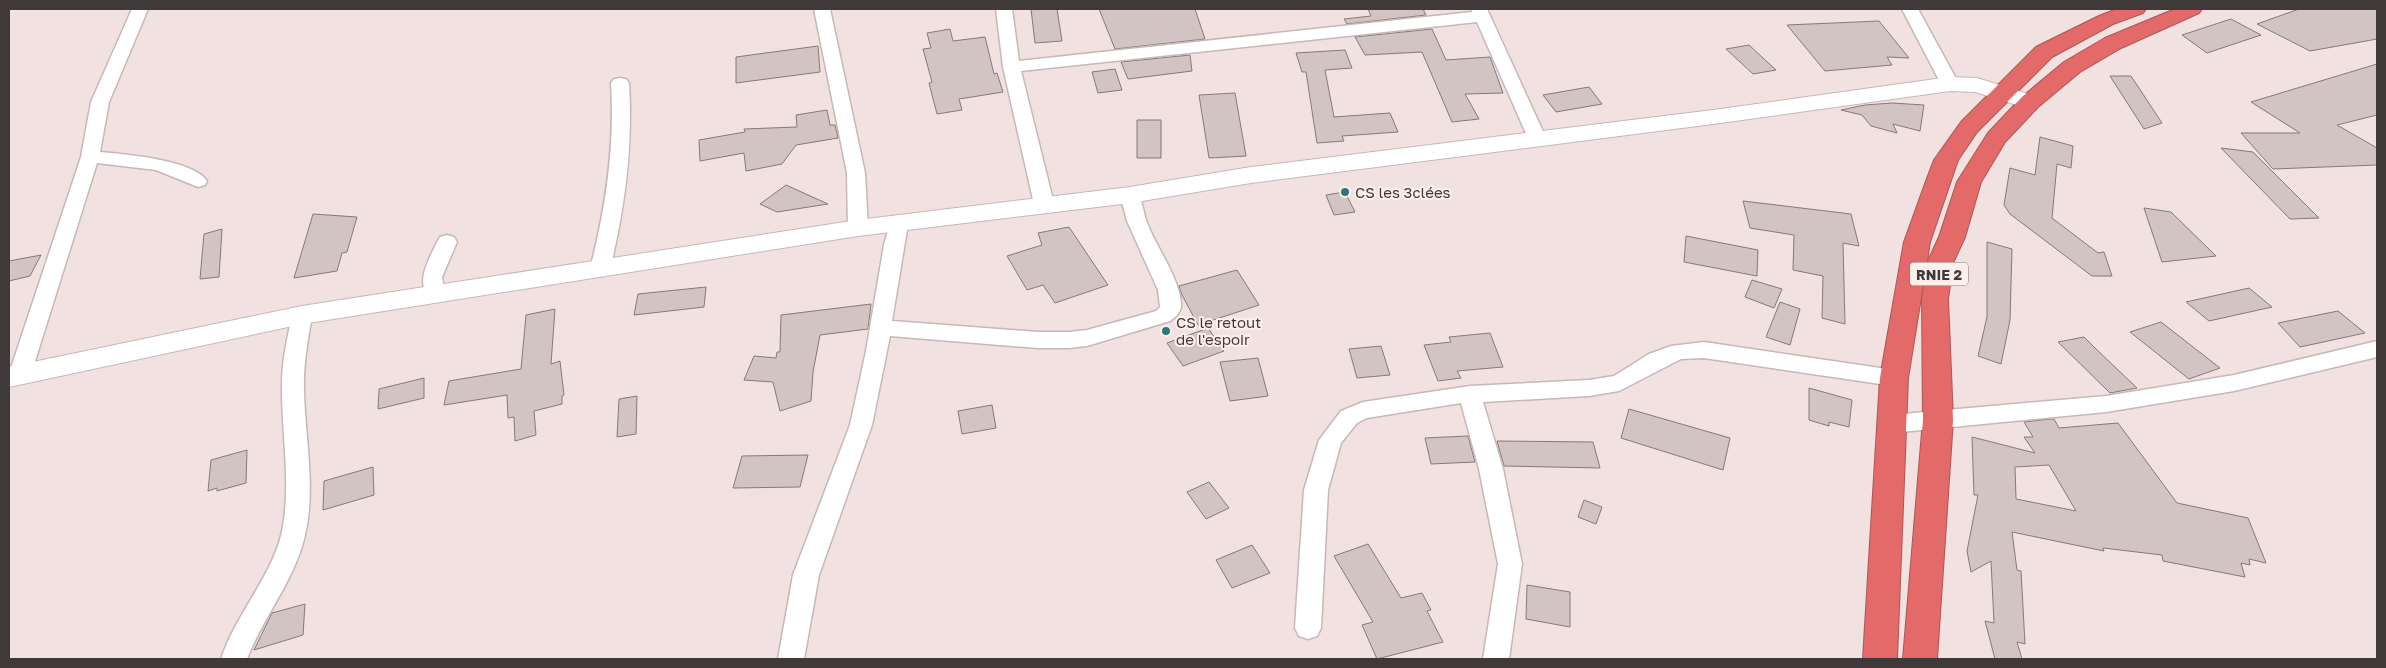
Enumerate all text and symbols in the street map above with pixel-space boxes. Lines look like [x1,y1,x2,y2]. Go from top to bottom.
place label: CS les 3clées [1355,183,1451,201]
marker: CS les 3clées [1339,186,1351,198]
road number: RNIE 2 [1910,262,1968,286]
place label: CS le retout de l'espoir [1176,313,1261,348]
marker: CS le retout de l'espoir [1160,325,1172,337]

